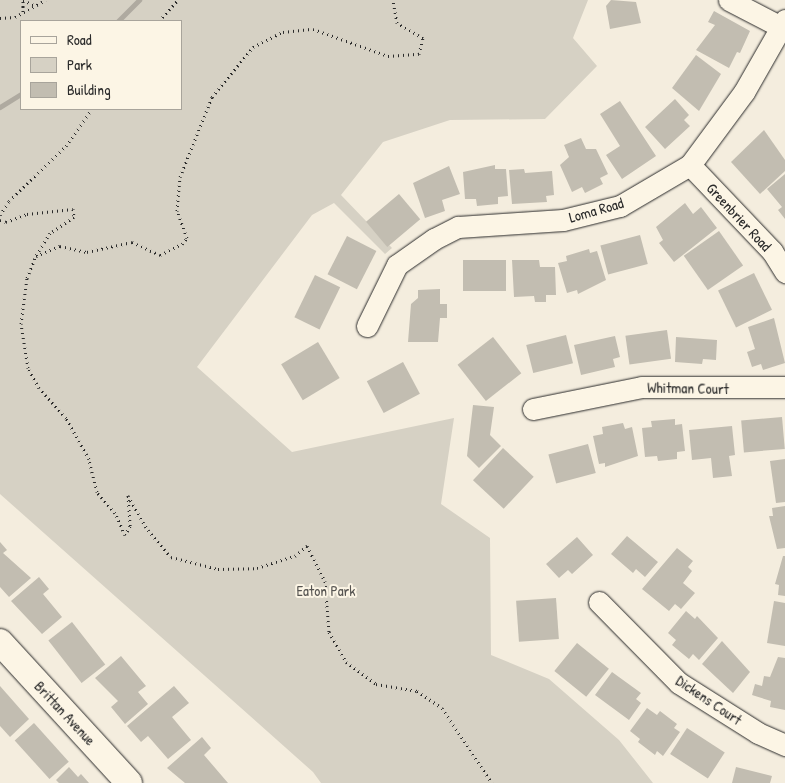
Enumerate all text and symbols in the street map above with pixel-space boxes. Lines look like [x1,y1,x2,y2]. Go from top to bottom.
legend [20,20,182,110]
text: Road [67,29,92,50]
text: Park [67,54,92,75]
text: Building [67,79,111,100]
street label: Greenbrier Road [703,179,775,255]
street label: Loma Road [567,194,625,226]
street label: Whitman Court [647,378,729,398]
park label: Eaton Park [296,582,356,600]
street label: Dickens Court [673,671,745,729]
street label: Brittan Avenue [31,677,99,749]

